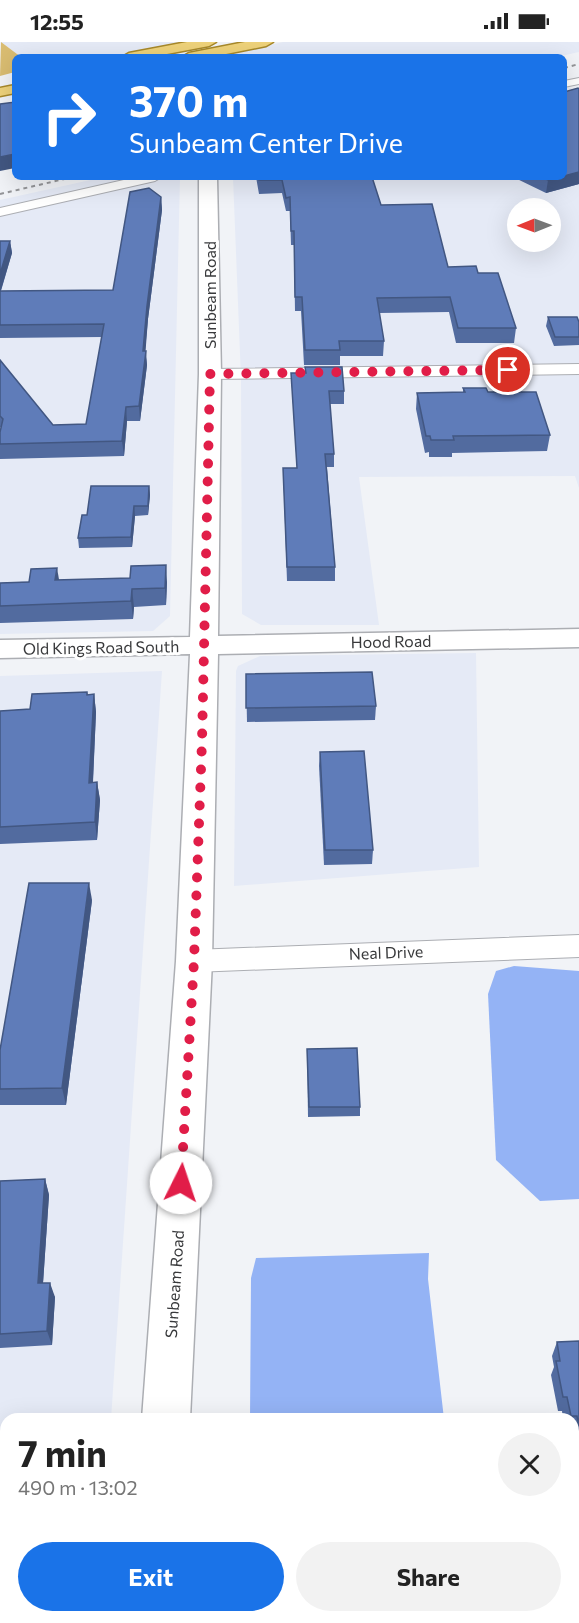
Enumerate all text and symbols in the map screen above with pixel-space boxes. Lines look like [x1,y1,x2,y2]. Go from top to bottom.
text: 12:55 [30,8,84,35]
text: 370 m [129,74,248,126]
icon: right [30,78,108,156]
text: Sunbeam Center Drive [129,126,403,159]
north arrow [507,198,561,252]
map controls [507,198,561,252]
street label: Sunbeam Road [200,241,219,349]
pin [482,344,533,395]
icon: arrive [491,353,524,386]
street label: Hood Road [350,631,432,651]
street label: Old Kings Road South [23,636,179,658]
street label: Neal Drive [348,941,424,963]
position arrow [149,1151,213,1215]
street label: Sunbeam Road [161,1229,187,1339]
text: 7 min [18,1430,107,1474]
button: close [498,1433,561,1496]
text: 490 m · 13:02 [18,1475,138,1499]
button: Exit [18,1542,284,1611]
button: Share [296,1542,561,1611]

